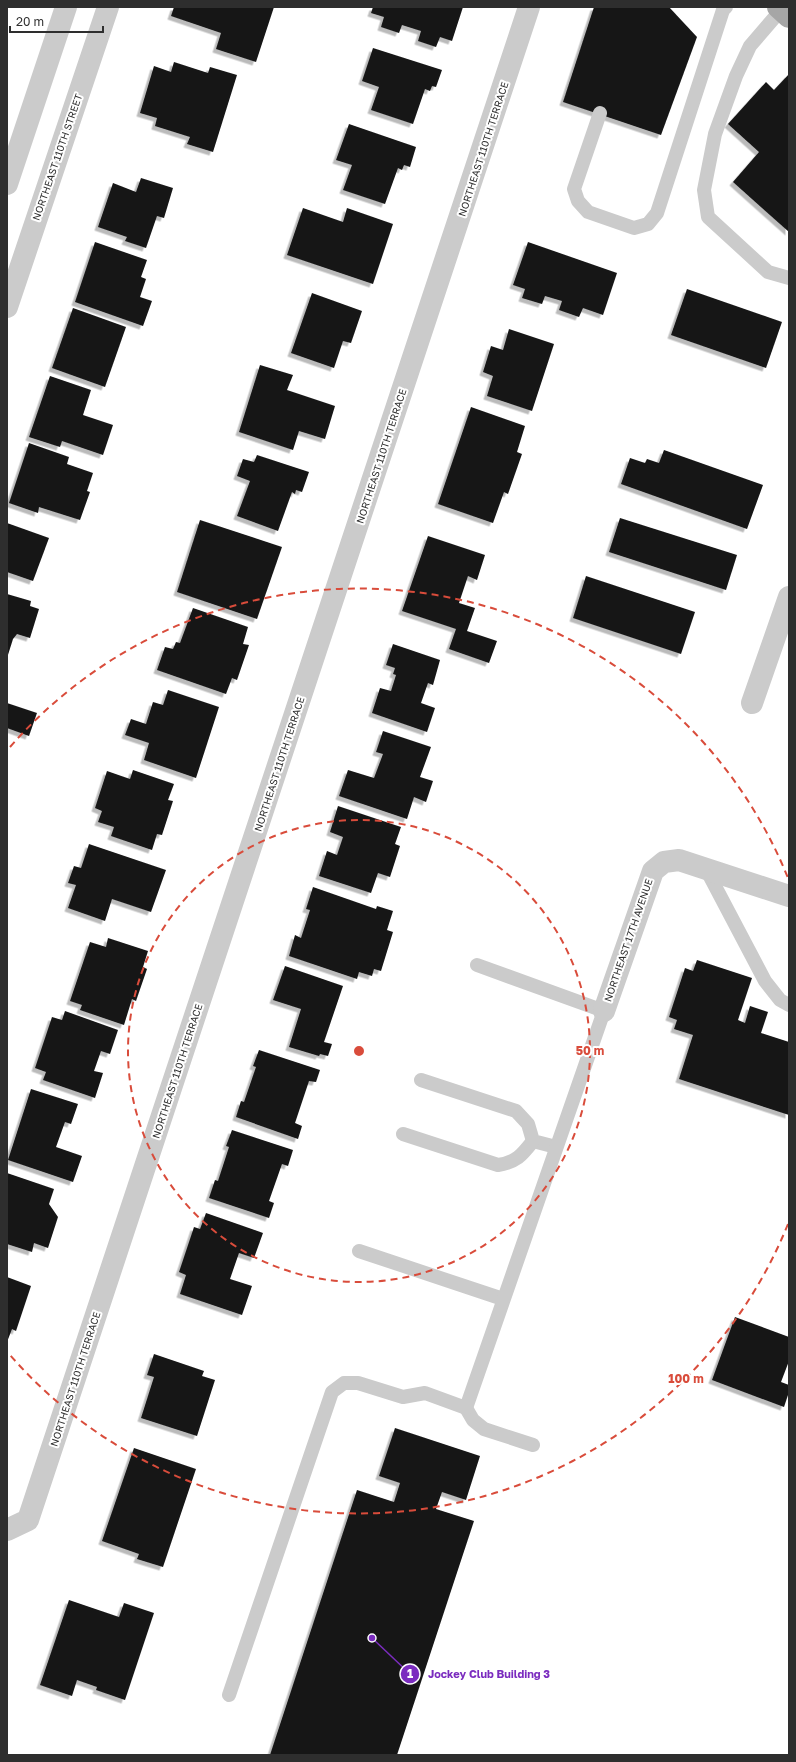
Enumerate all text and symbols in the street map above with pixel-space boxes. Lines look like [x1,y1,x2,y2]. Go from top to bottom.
scale bar [10,8,103,34]
text: 20 m [16,14,44,29]
street label: NORTHEAST 110TH TERRACE [456,80,510,218]
street label: NORTHEAST 110TH STREET [30,92,84,222]
street label: NORTHEAST 110TH TERRACE [354,387,408,525]
street label: NORTHEAST 110TH TERRACE [252,695,306,833]
street label: NORTHEAST 17TH AVENUE [601,877,655,1003]
street label: NORTHEAST 110TH TERRACE [150,1002,204,1140]
text: 50 m [576,1043,604,1058]
centre of rings [352,1044,366,1058]
street label: NORTHEAST 110TH TERRACE [48,1310,102,1448]
text: 100 m [668,1371,704,1386]
callout: Jockey Club Building 3 [400,1662,558,1685]
text: 1 [407,1666,413,1681]
text: Jockey Club Building 3 [428,1667,550,1680]

